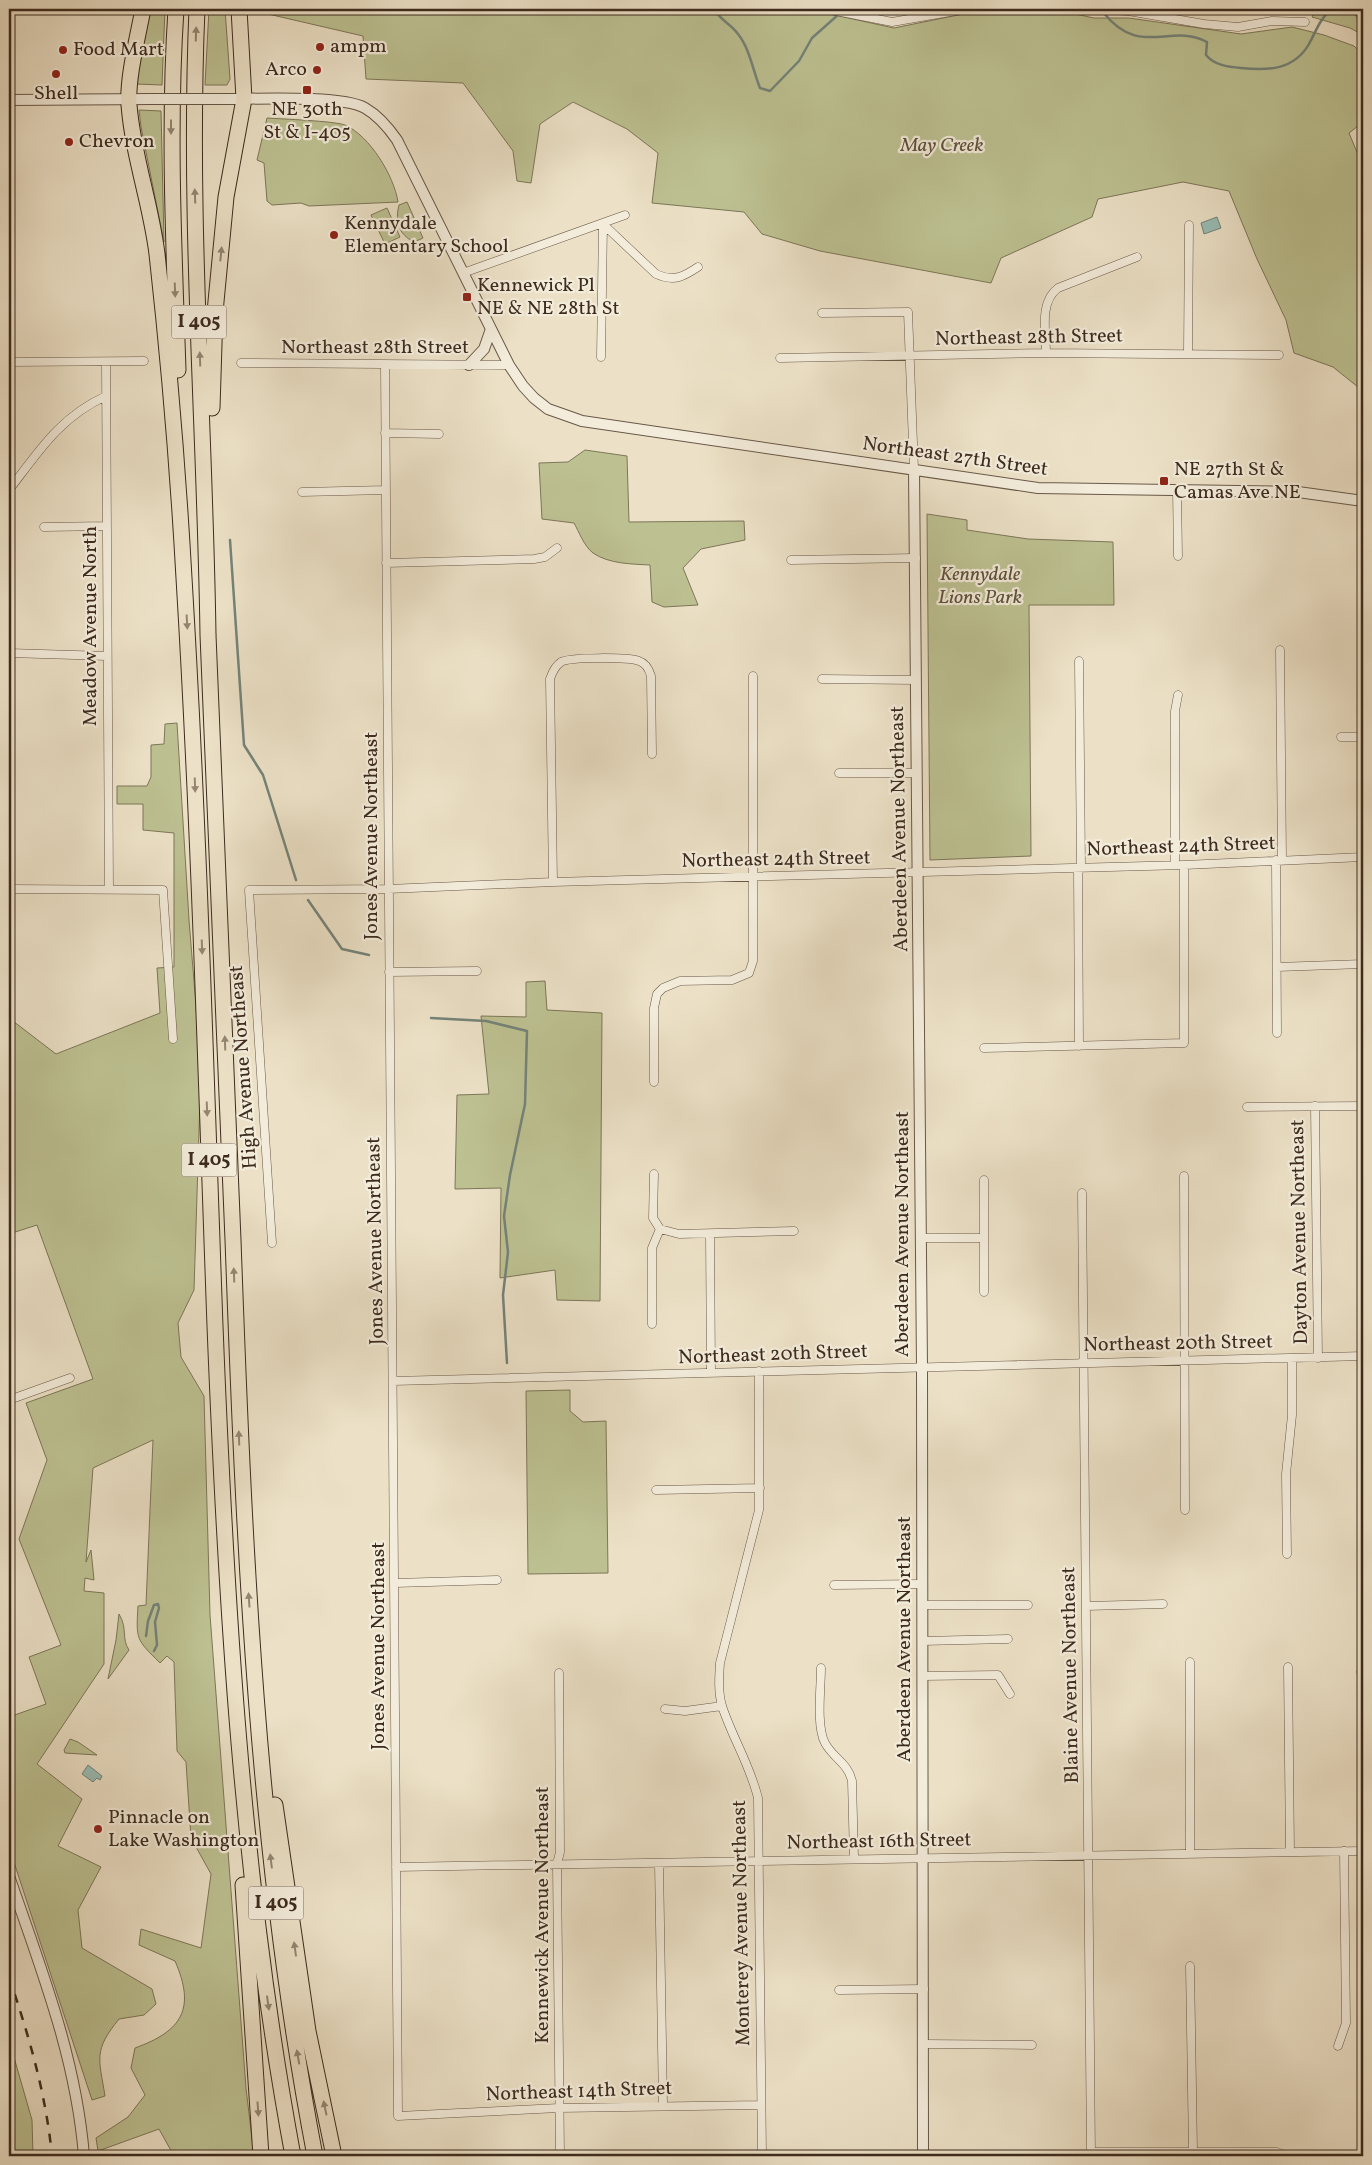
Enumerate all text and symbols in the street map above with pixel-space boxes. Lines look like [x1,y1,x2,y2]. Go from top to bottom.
one-way arrow [192,25,200,41]
place label: ampm [330,33,387,61]
place label: Food Mart [73,36,164,64]
marker: ampm [314,41,326,53]
marker: Food Mart [57,44,69,56]
place label: Arco [265,56,307,84]
marker: Arco [311,64,323,76]
marker: Shell [50,68,62,80]
place label: Shell [34,80,78,108]
marker: NE 30th St & I-405 [301,84,313,96]
place label: NE 30th St & I-405 [263,96,351,147]
one-way arrow [167,120,175,136]
place label: Chevron [79,128,155,156]
park label: May Creek [900,132,983,160]
marker: Chevron [63,136,75,148]
one-way arrow [191,188,199,204]
place label: Kennydale Elementary School [344,210,509,261]
marker: Kennydale Elementary School [328,229,340,241]
one-way arrow [217,246,225,262]
place label: Kennewick Pl NE & NE 28th St [477,272,619,323]
one-way arrow [171,282,179,298]
marker: Kennewick Pl NE & NE 28th St [461,291,473,303]
road number: I 405 [172,306,226,338]
street label: Northeast 28th Street [935,322,1123,354]
street label: Northeast 28th Street [281,334,469,362]
one-way arrow [196,350,204,366]
street label: Northeast 27th Street [860,430,1050,484]
place label: NE 27th St & Camas Ave NE [1174,456,1301,507]
marker: NE 27th St & Camas Ave NE [1158,475,1170,487]
street label: Meadow Avenue North [77,526,105,726]
park label: Kennydale Lions Park [938,561,1022,612]
one-way arrow [183,615,191,631]
street label: Aberdeen Avenue Northeast [884,706,916,952]
street label: Jones Avenue Northeast [358,732,386,940]
one-way arrow [191,777,199,793]
street label: Northeast 24th Street [1086,830,1276,864]
street label: Northeast 24th Street [681,844,871,876]
one-way arrow [198,939,206,955]
street label: High Avenue Northeast [223,964,265,1170]
one-way arrow [220,1035,228,1051]
one-way arrow [203,1102,211,1118]
street label: Aberdeen Avenue Northeast [889,1111,917,1357]
street label: Dayton Avenue Northeast [1284,1119,1316,1345]
street label: Jones Avenue Northeast [360,1137,392,1345]
road number: I 405 [182,1144,236,1176]
one-way arrow [230,1267,238,1283]
street label: Northeast 20th Street [1083,1328,1273,1360]
street label: Northeast 20th Street [678,1338,868,1372]
one-way arrow [235,1430,243,1446]
street label: Aberdeen Avenue Northeast [891,1516,919,1762]
street label: Jones Avenue Northeast [365,1542,393,1750]
street label: Blaine Avenue Northeast [1055,1566,1087,1784]
one-way arrow [244,1592,252,1608]
street label: Kennewick Avenue Northeast [529,1786,557,2044]
street label: Monterey Avenue Northeast [726,1800,758,2046]
place label: Pinnacle on Lake Washington [108,1804,259,1855]
marker: Pinnacle on Lake Washington [92,1823,104,1835]
street label: Northeast 16th Street [786,1826,972,1858]
one-way arrow [267,1853,275,1869]
road number: I 405 [248,1886,304,1920]
one-way arrow [291,1940,299,1956]
one-way arrow [265,1996,273,2012]
one-way arrow [293,2048,301,2064]
street label: Northeast 14th Street [485,2075,673,2109]
one-way arrow [320,2100,328,2116]
one-way arrow [254,2102,262,2118]

